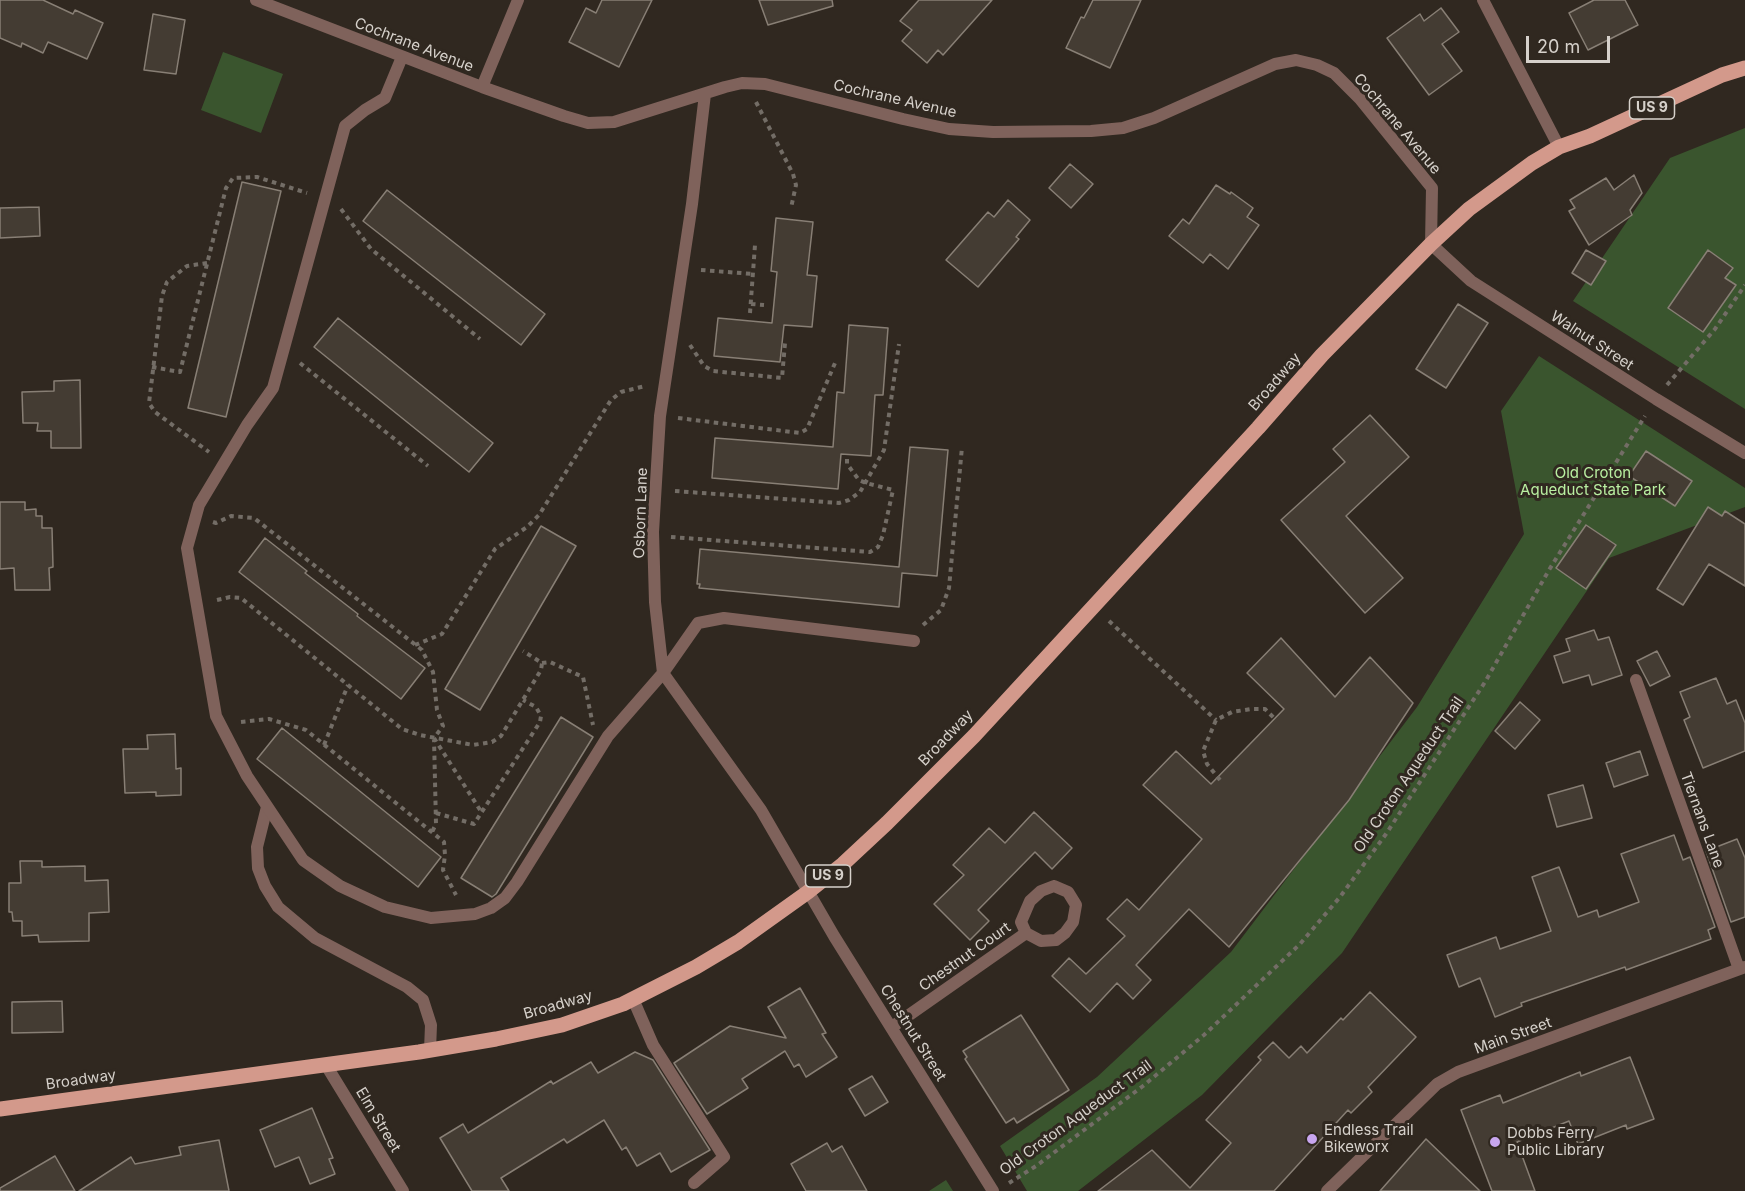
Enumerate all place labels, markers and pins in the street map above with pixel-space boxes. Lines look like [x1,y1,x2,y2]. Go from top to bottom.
place label: Endless Trail Bikeworx [1324,1121,1414,1156]
place label: Dobbs Ferry Public Library [1507,1124,1604,1159]
marker: Endless Trail Bikeworx [1305,1132,1319,1146]
marker: Dobbs Ferry Public Library [1488,1135,1502,1149]

